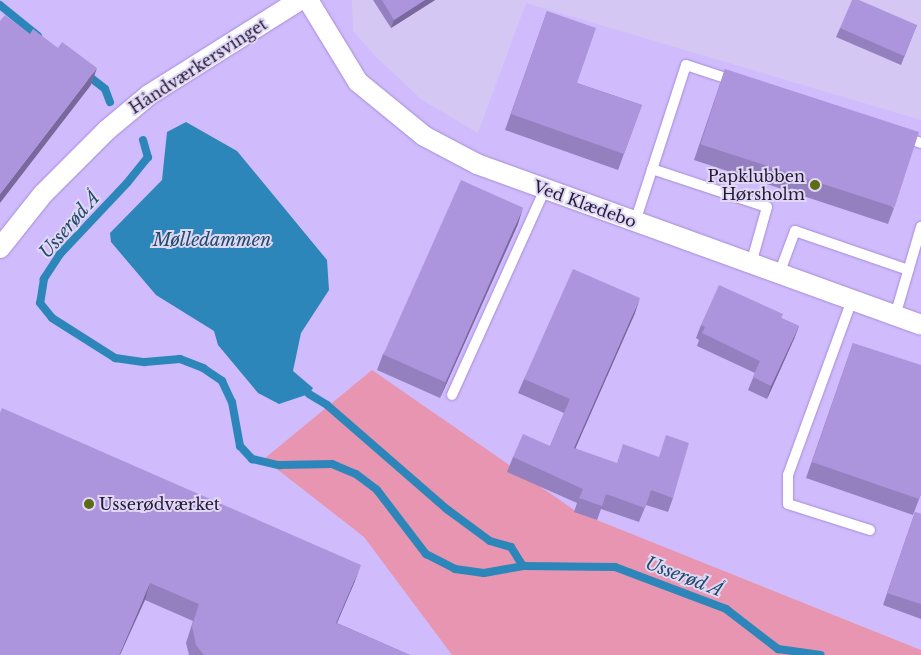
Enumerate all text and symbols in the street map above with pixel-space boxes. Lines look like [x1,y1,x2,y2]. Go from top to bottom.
street label: Håndværkersvinget [126,14,270,118]
place label: Papklubben Hørsholm [708,166,805,204]
street label: Ved Klædebo [531,177,639,231]
marker: Papklubben Hørsholm [809,179,821,191]
water label: Usserød Å [35,187,105,263]
water label: Mølledammen [153,229,271,251]
place label: Usserødværket [99,494,220,514]
marker: Usserødværket [83,498,95,510]
water label: Usserød Å [641,552,727,602]

